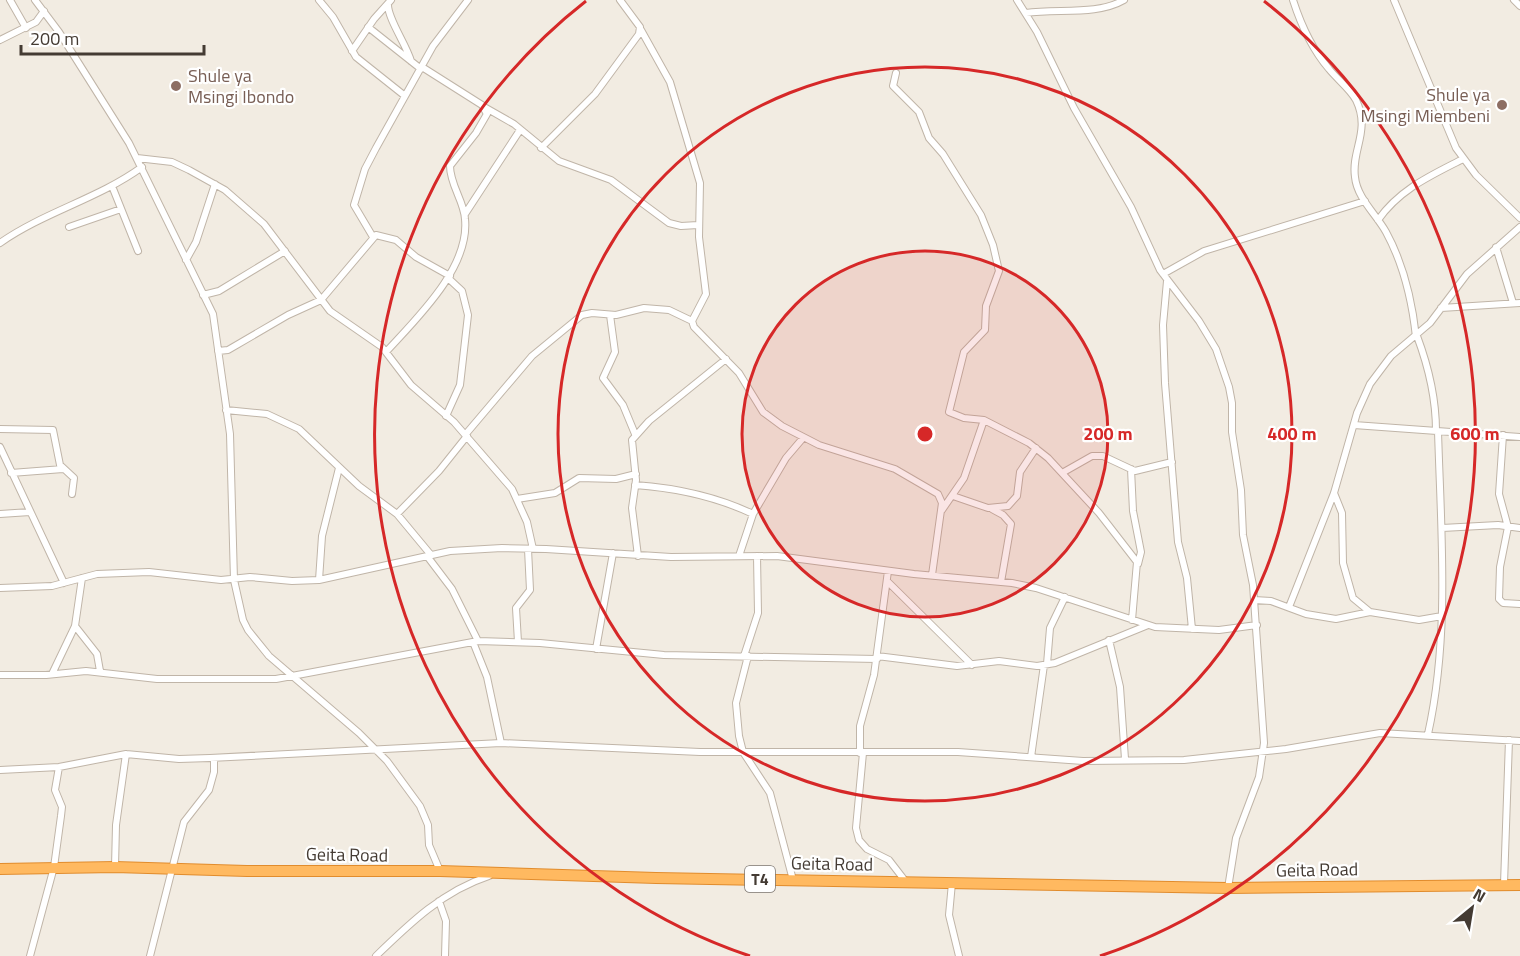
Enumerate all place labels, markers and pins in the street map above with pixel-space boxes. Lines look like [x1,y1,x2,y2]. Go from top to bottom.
place label: Shule ya Msingi Ibondo [188,62,294,110]
marker: Shule ya Msingi Ibondo [169,79,183,93]
place label: Shule ya Msingi Miembeni [1360,81,1490,129]
marker: Shule ya Msingi Miembeni [1495,98,1509,112]
centre of rings [915,424,935,444]

